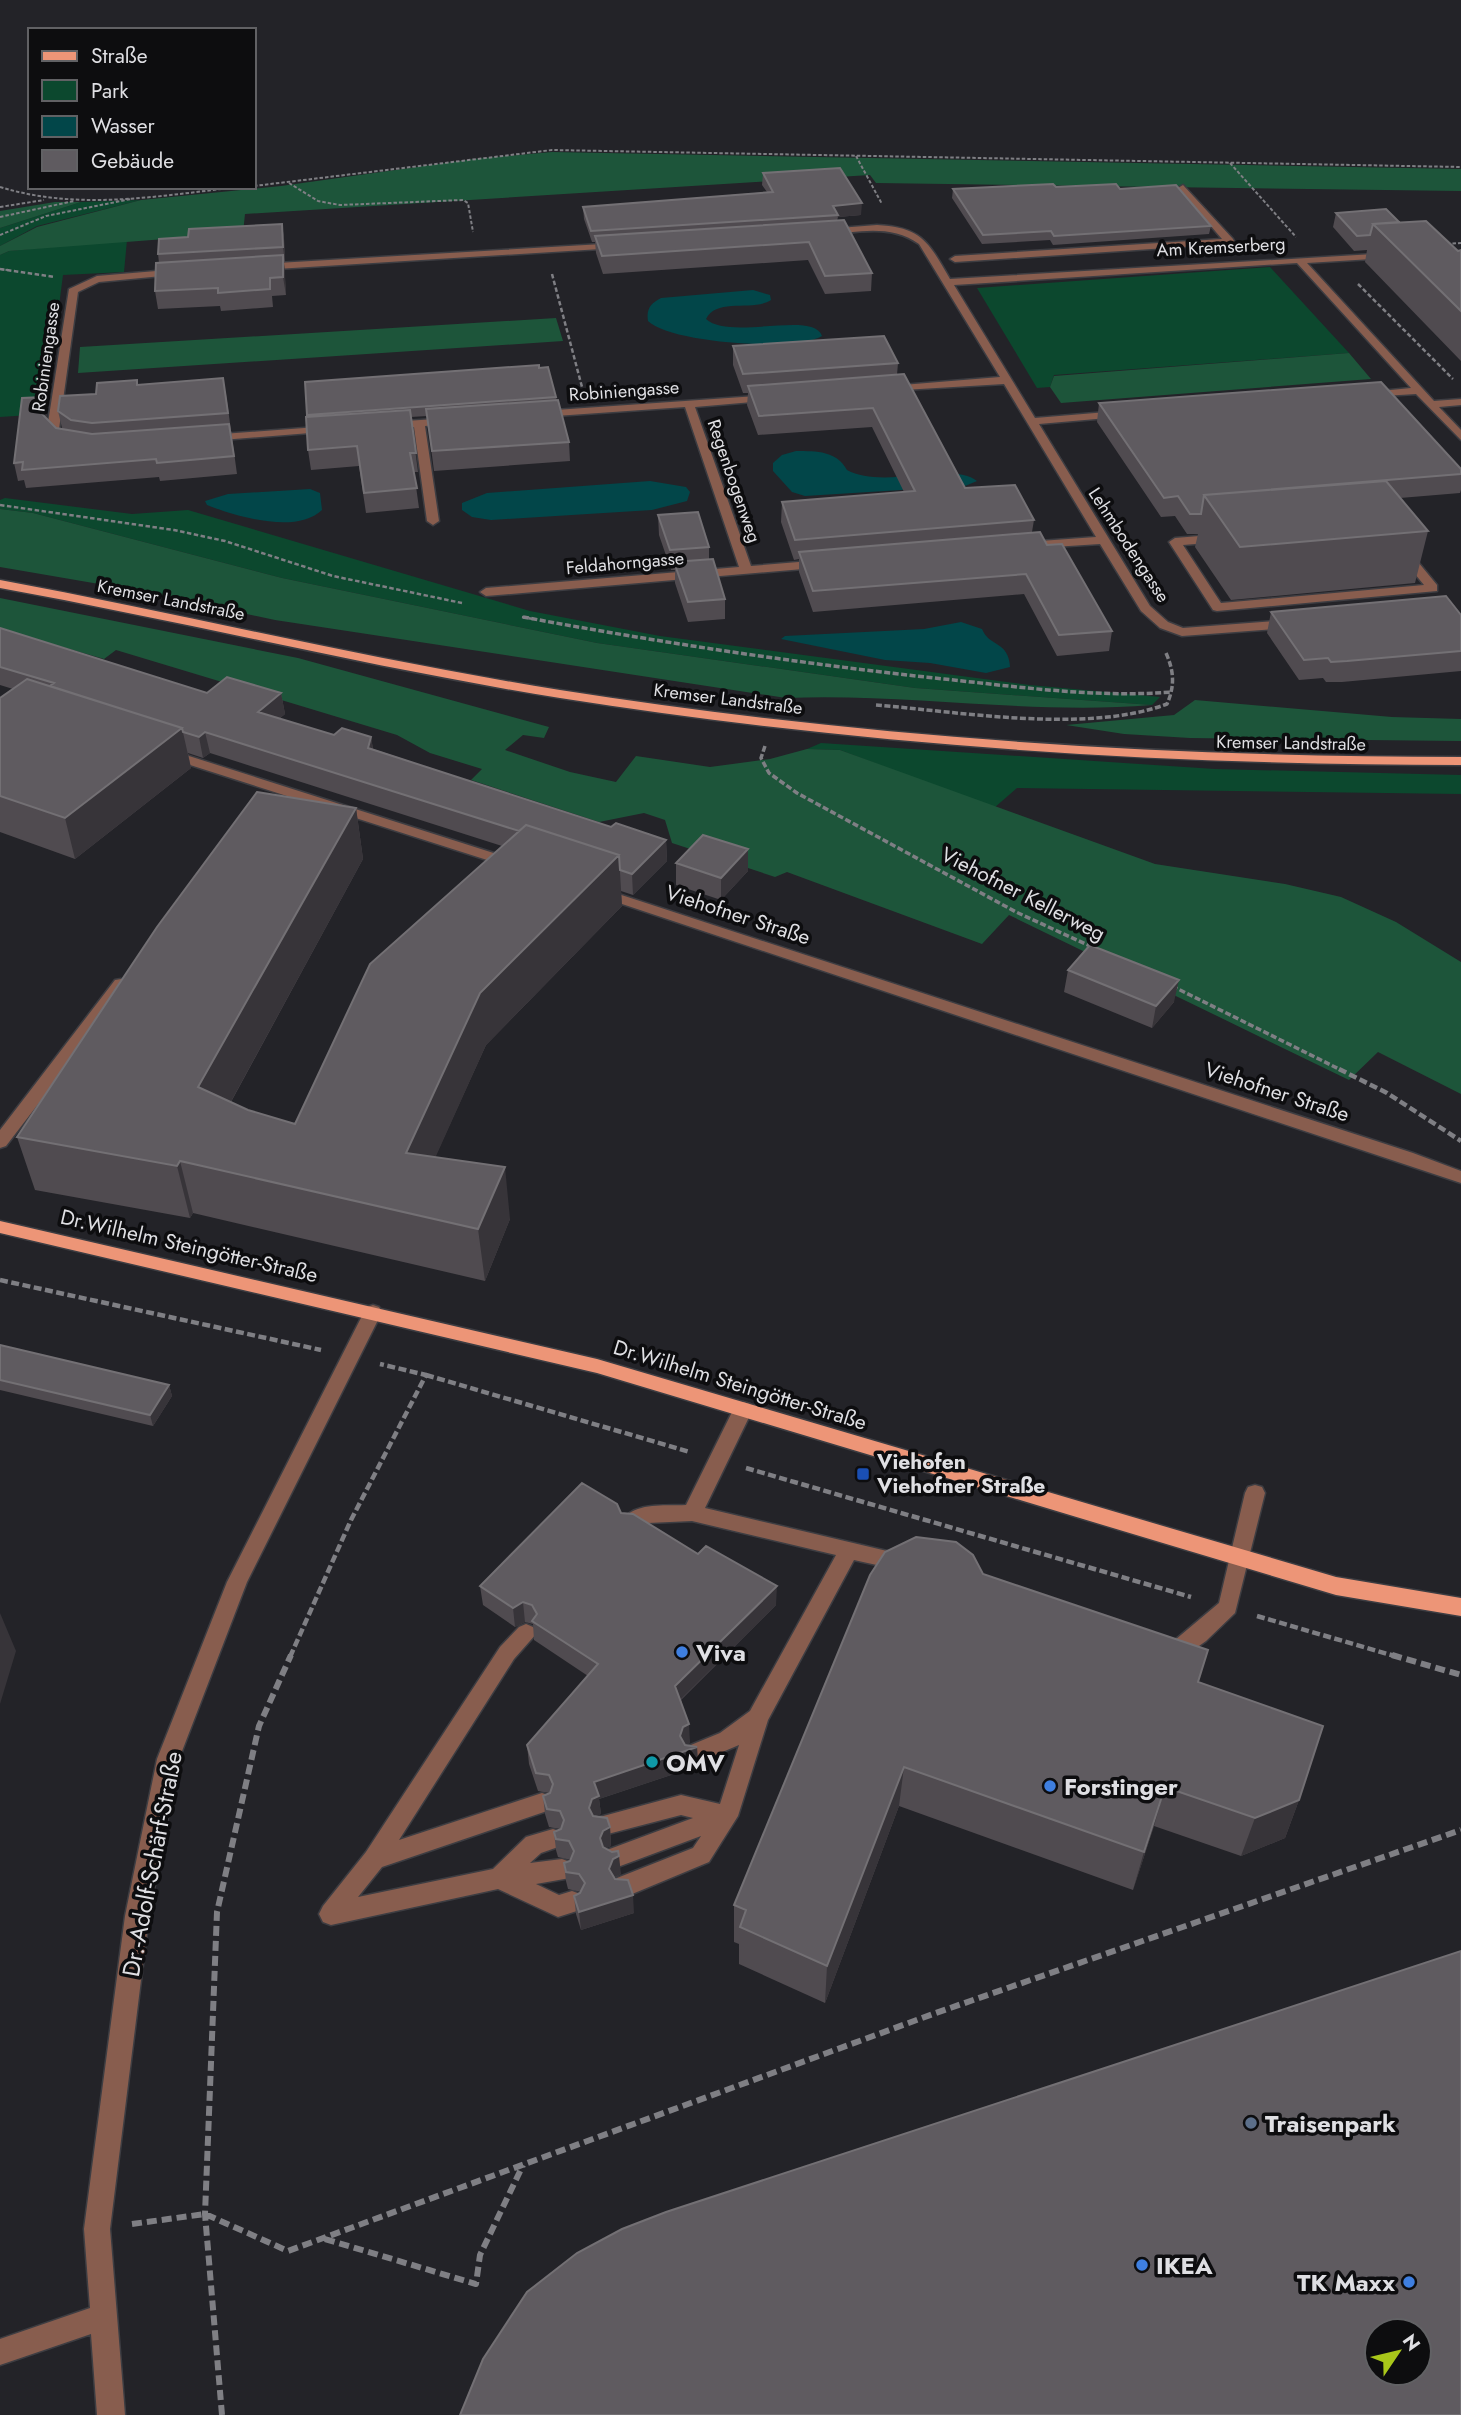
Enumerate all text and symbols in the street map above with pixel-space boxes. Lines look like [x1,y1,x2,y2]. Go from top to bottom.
legend [28,28,256,189]
text: Straße [91,41,148,71]
text: Park [91,76,129,106]
text: Wasser [91,111,156,141]
text: Gebäude [91,146,174,176]
street label: Am Kremserberg [1156,231,1286,263]
street label: Robiniengasse [25,301,67,413]
street label: Robiniengasse [568,374,680,408]
street label: Regenbogenweg [701,416,767,546]
street label: Lehmbodengasse [1082,482,1176,608]
street label: Feldahorngasse [565,545,685,581]
street label: Kremser Landstraße [95,573,247,627]
street label: Kremser Landstraße [652,677,804,721]
street label: Kremser Landstraße [1216,729,1366,757]
street label: Viehofner Kellerweg [936,840,1110,948]
street label: Viehofner Straße [662,877,814,953]
street label: Viehofner Straße [1201,1054,1353,1130]
street label: Dr.Wilhelm Steingötter-Straße [57,1202,321,1290]
street label: Dr.Wilhelm Steingötter-Straße [610,1332,870,1438]
place label: Viehofen Viehofner Straße [876,1447,1045,1501]
marker: Viehofen Viehofner Straße [855,1466,871,1482]
place label: Viva [695,1635,746,1670]
marker: Viva [674,1644,690,1660]
place label: OMV [666,1745,725,1780]
street label: Dr.-Adolf-Schärf-Straße [113,1748,191,1980]
marker: OMV [644,1754,660,1770]
place label: Forstinger [1064,1769,1178,1804]
marker: Forstinger [1042,1778,1058,1794]
place label: Traisenpark [1265,2106,1396,2141]
marker: Traisenpark [1243,2115,1259,2131]
place label: IKEA [1156,2248,1213,2283]
marker: IKEA [1134,2257,1150,2273]
place label: TK Maxx [1297,2265,1395,2300]
marker: TK Maxx [1401,2274,1417,2290]
north arrow [1363,2317,1433,2387]
text: N [1396,2329,1427,2356]

